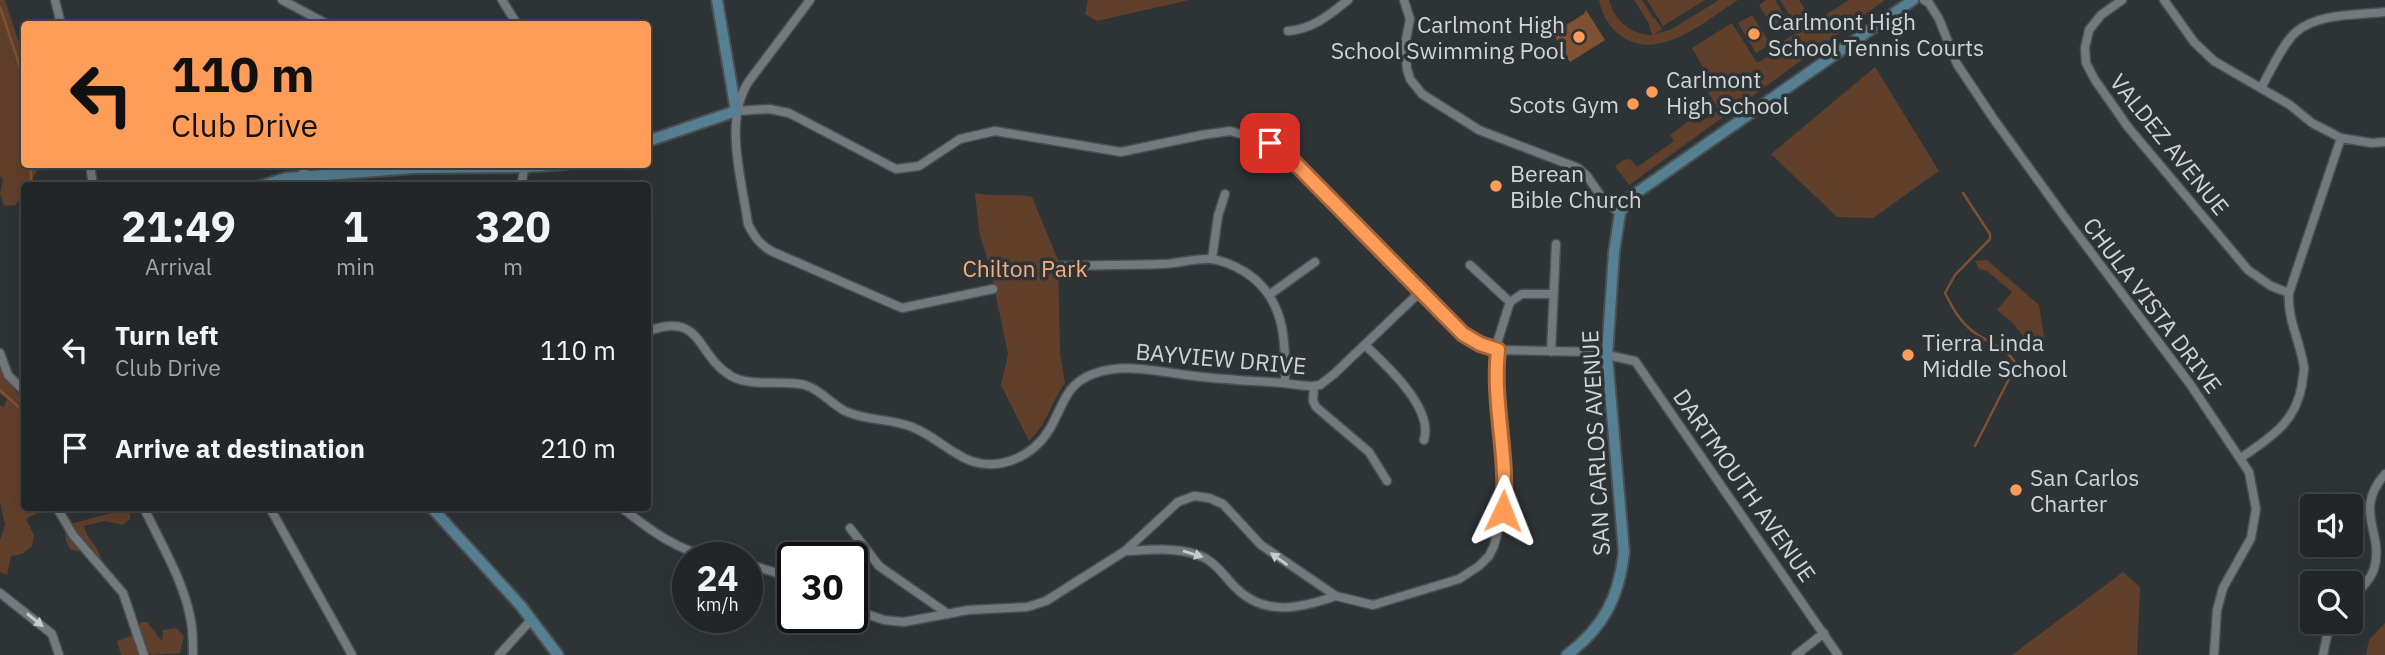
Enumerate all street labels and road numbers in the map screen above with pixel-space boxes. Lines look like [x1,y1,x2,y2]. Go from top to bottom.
street label: VALDEZ AVENUE [2104,67,2236,221]
street label: CHULA VISTA DRIVE [2077,211,2229,399]
street label: SAN CARLOS AVENUE [1574,329,1616,557]
street label: BAYVIEW DRIVE [1134,336,1308,380]
street label: DARTMOUTH AVENUE [1667,383,1823,587]

